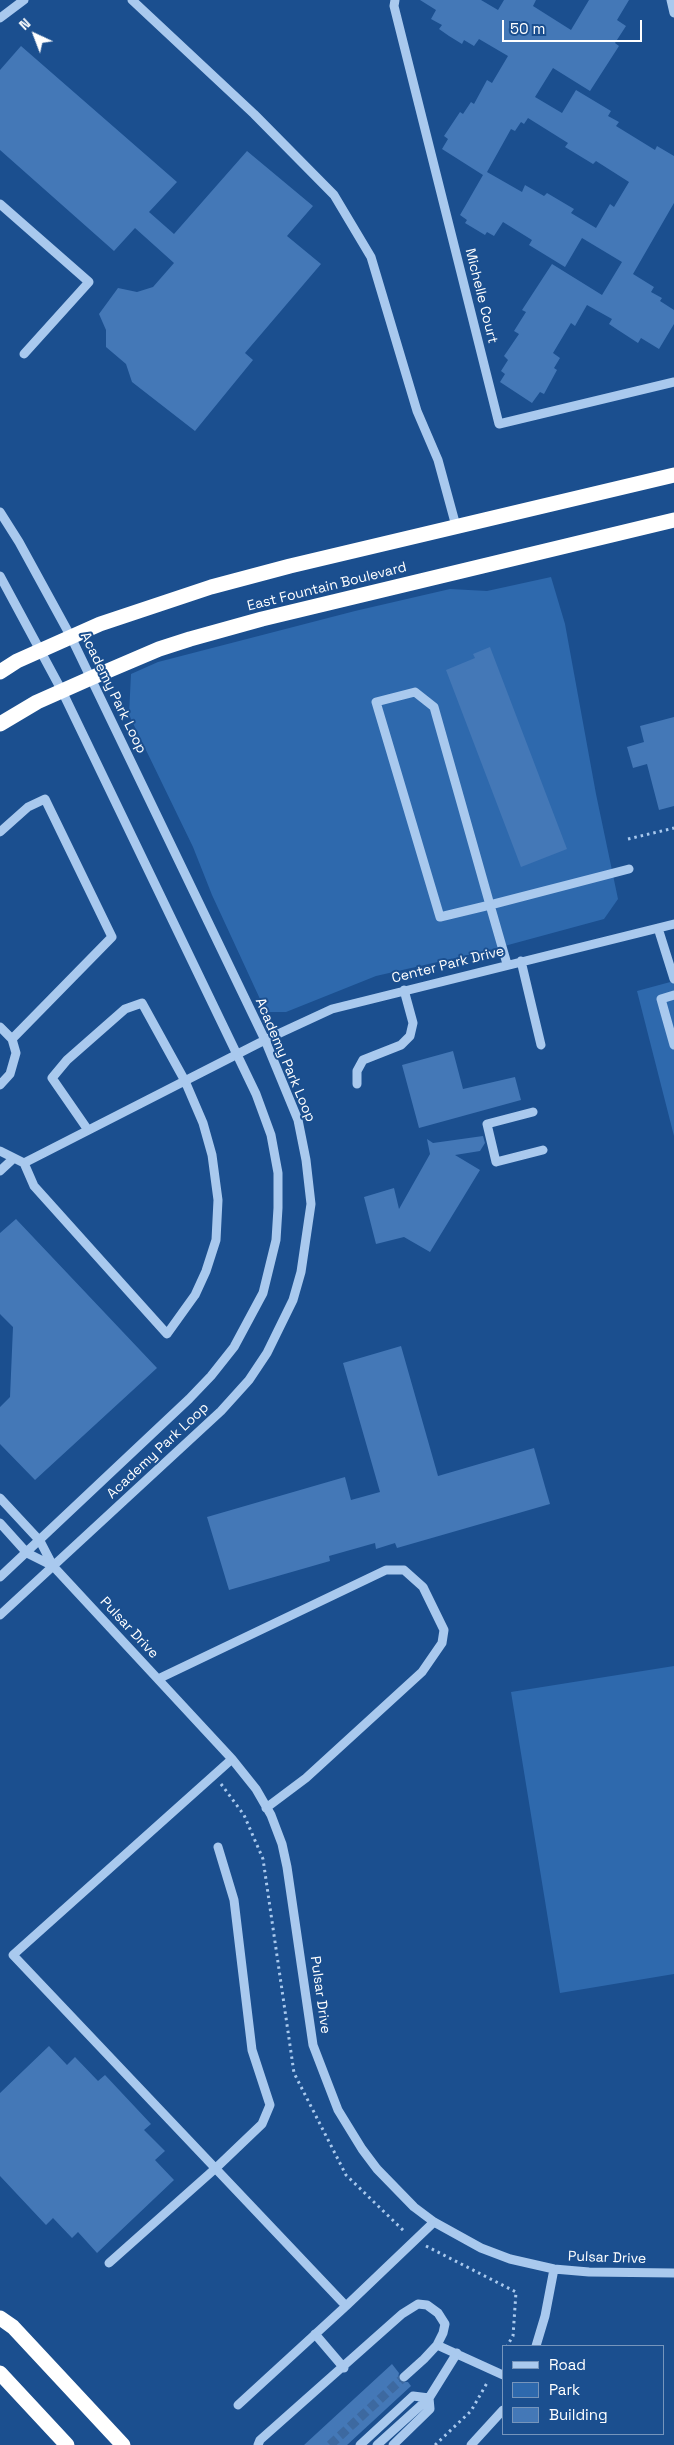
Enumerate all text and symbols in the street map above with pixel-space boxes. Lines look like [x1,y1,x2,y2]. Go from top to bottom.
north arrow [10,10,60,60]
scale bar [504,10,644,42]
text: N [15,14,34,34]
text: 50 m [510,19,545,38]
street label: Michelle Court [461,247,501,345]
street label: East Fountain Boulevard [246,559,408,615]
street label: Academy Park Loop [76,630,150,756]
street label: Center Park Drive [390,943,506,987]
street label: Academy Park Loop [251,995,319,1125]
street label: Academy Park Loop [104,1399,212,1503]
street label: Pulsar Drive [96,1594,162,1662]
street label: Pulsar Drive [306,1955,334,2035]
street label: Pulsar Drive [568,2248,646,2268]
legend [502,2345,664,2435]
text: Road [549,2355,586,2374]
text: Park [549,2380,580,2399]
text: Building [549,2405,608,2424]

